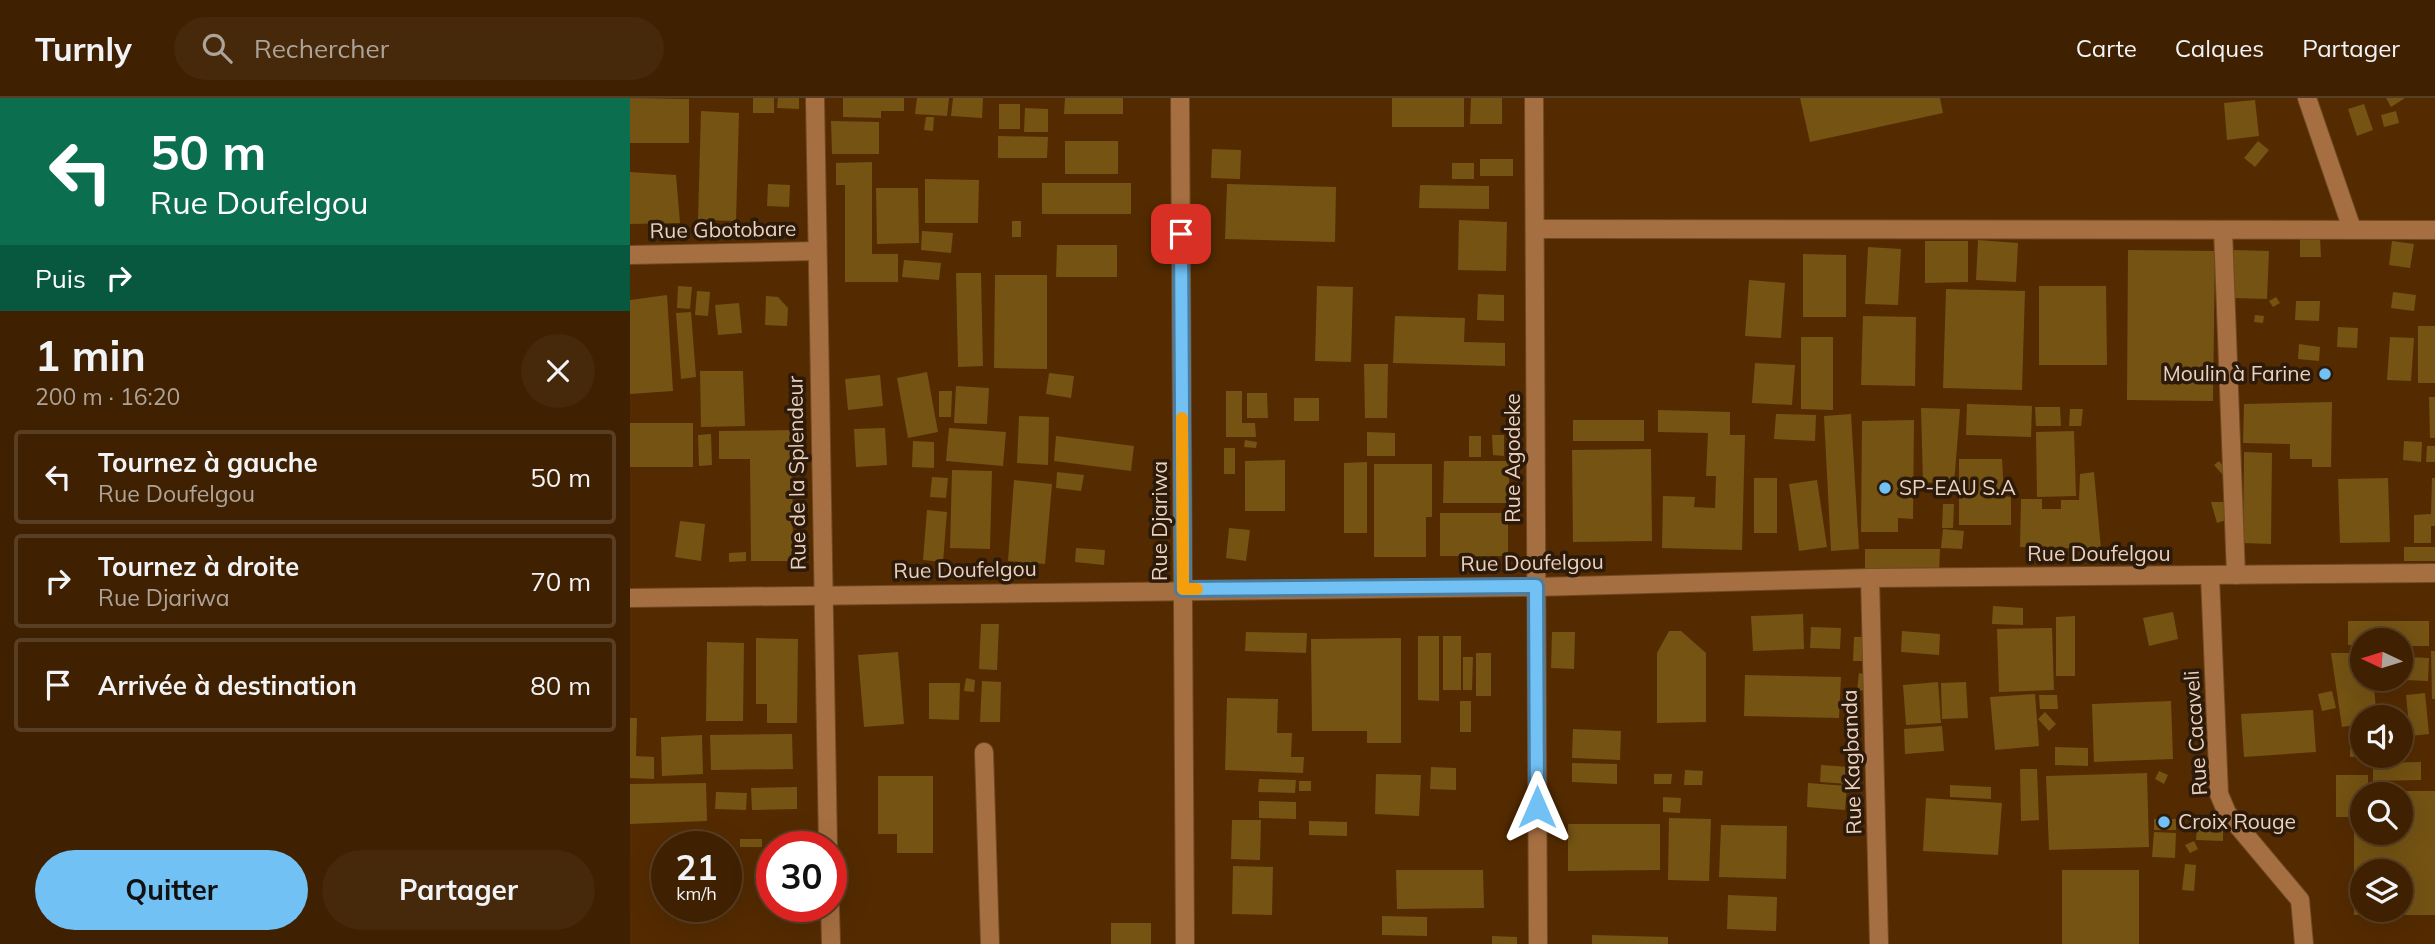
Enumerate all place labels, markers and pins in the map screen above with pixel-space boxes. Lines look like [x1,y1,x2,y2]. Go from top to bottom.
pin [1151,204,1211,264]
place label: Moulin à Farine [2163,360,2311,386]
marker: Moulin à Farine [2317,366,2333,382]
place label: SP-EAU S.A [1899,474,2016,500]
marker: SP-EAU S.A [1877,480,1893,496]
place label: Croix Rouge [2178,808,2296,834]
marker: Croix Rouge [2156,814,2172,830]

